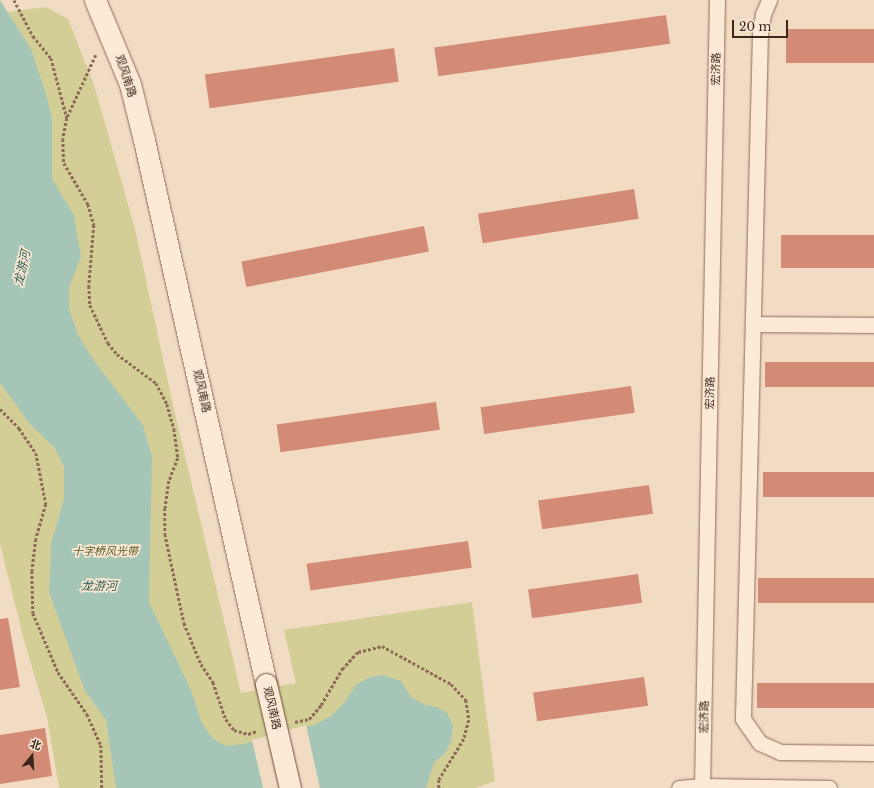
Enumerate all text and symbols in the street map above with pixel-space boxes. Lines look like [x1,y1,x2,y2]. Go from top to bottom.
scale bar [734,12,790,38]
text: 20 m [739,19,771,34]
street label: 宏济路 [709,52,723,86]
street label: 观风南路 [113,53,139,99]
water label: 龙游河 [11,249,33,287]
street label: 观风南路 [191,368,213,414]
street label: 宏济路 [703,376,717,410]
park label: 十字桥风光带 [72,544,138,558]
water label: 龙游河 [81,579,117,593]
street label: 观风南路 [261,685,283,731]
street label: 宏济路 [697,700,711,734]
north arrow [12,736,52,776]
text: 北 [28,736,43,753]

